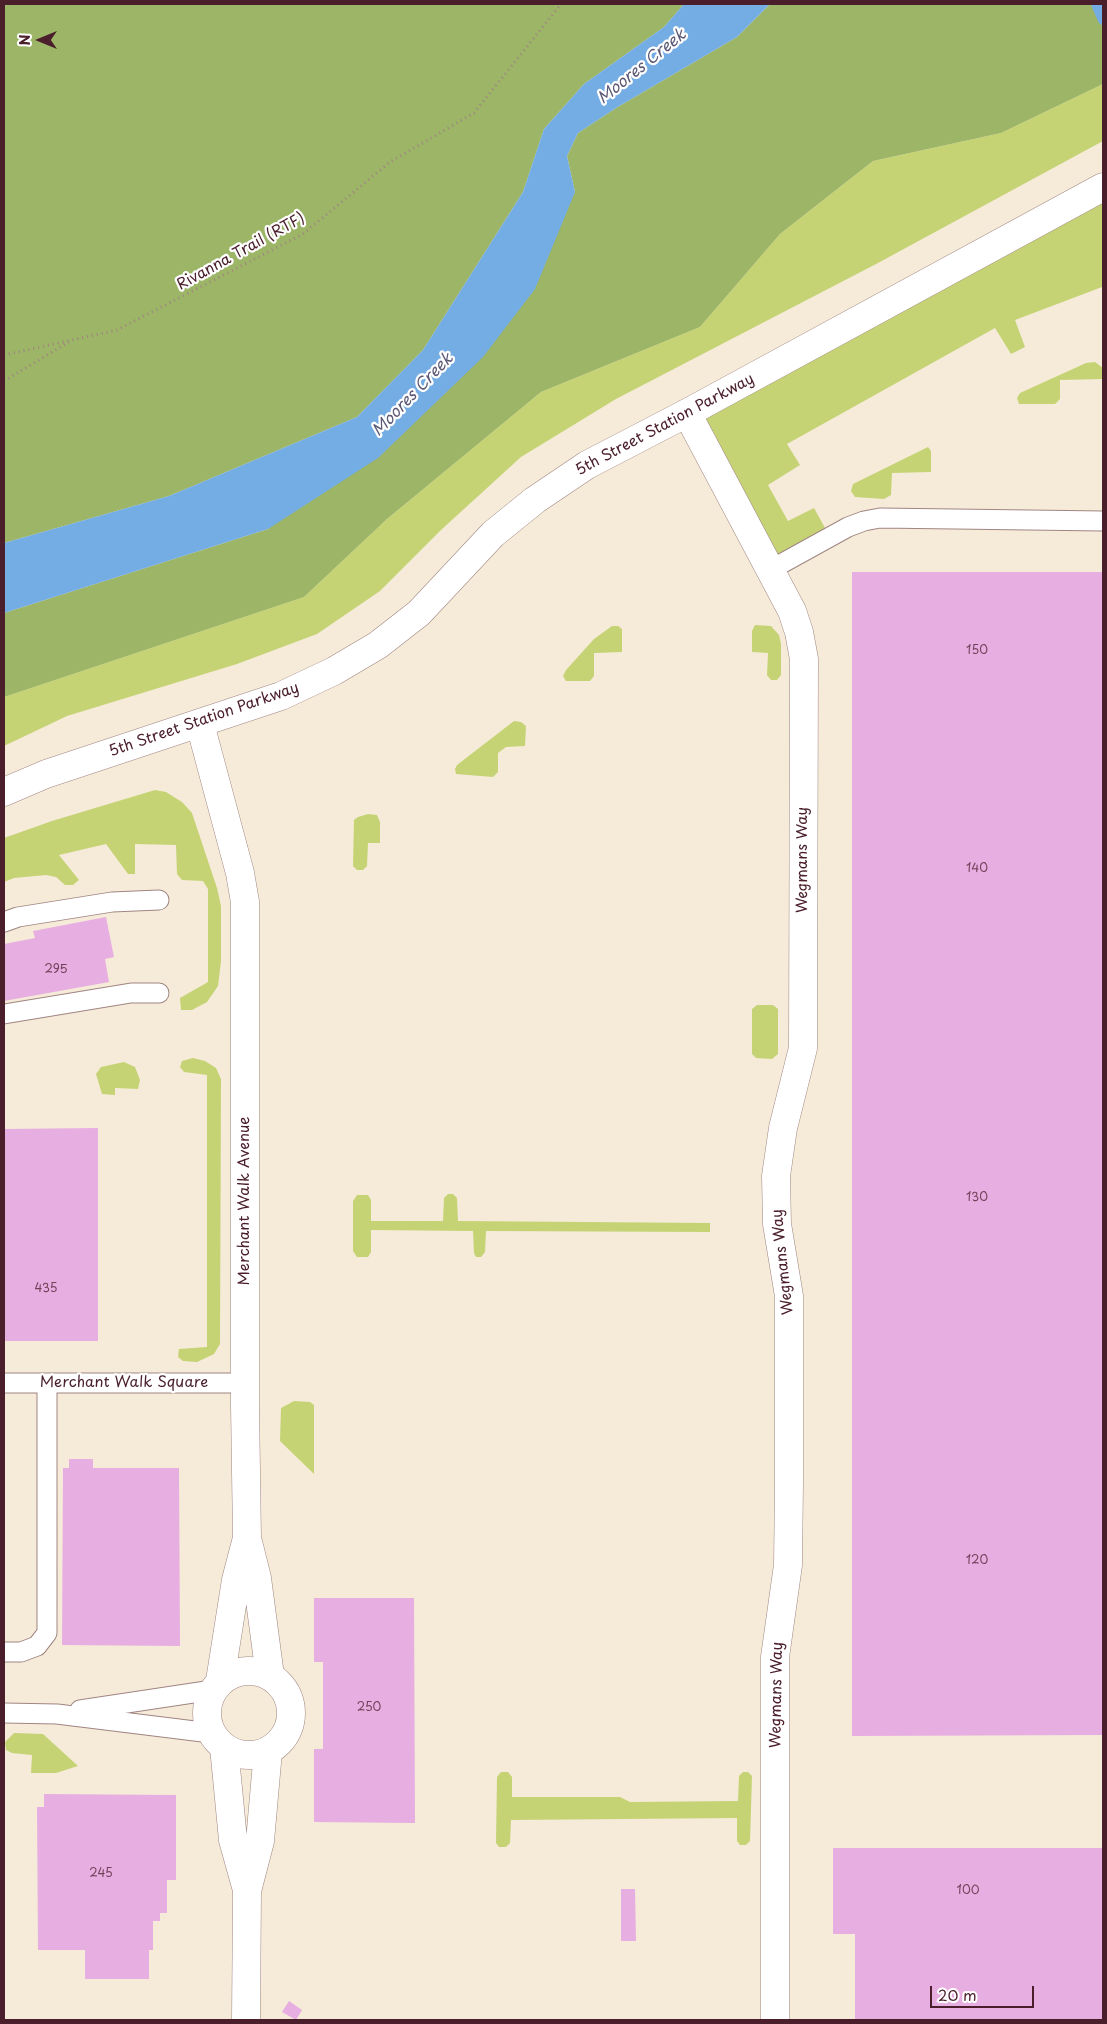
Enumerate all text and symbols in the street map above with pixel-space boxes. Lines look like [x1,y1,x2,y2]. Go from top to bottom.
north arrow [15,15,65,65]
water label: Moores Creek [594,26,690,108]
text: N [14,34,35,46]
street label: Rivanna Trail (RTF) [174,209,308,295]
water label: Moores Creek [369,349,457,441]
street label: 5th Street Station Parkway [573,370,757,480]
house number: 150 [966,644,988,658]
street label: 5th Street Station Parkway [107,679,301,761]
street label: Wegmans Way [794,807,812,913]
house number: 140 [966,862,988,876]
house number: 295 [44,963,68,977]
street label: Merchant Walk Avenue [236,1117,254,1285]
house number: 130 [966,1191,988,1205]
street label: Wegmans Way [769,1208,797,1316]
house number: 435 [35,1282,57,1296]
street label: Merchant Walk Square [40,1374,208,1392]
house number: 120 [966,1554,988,1568]
street label: Wegmans Way [767,1642,787,1748]
house number: 250 [357,1701,381,1715]
house number: 245 [89,1867,113,1881]
house number: 100 [957,1884,979,1898]
scale bar [932,1976,1036,2008]
text: 20 m [938,1983,977,2006]

